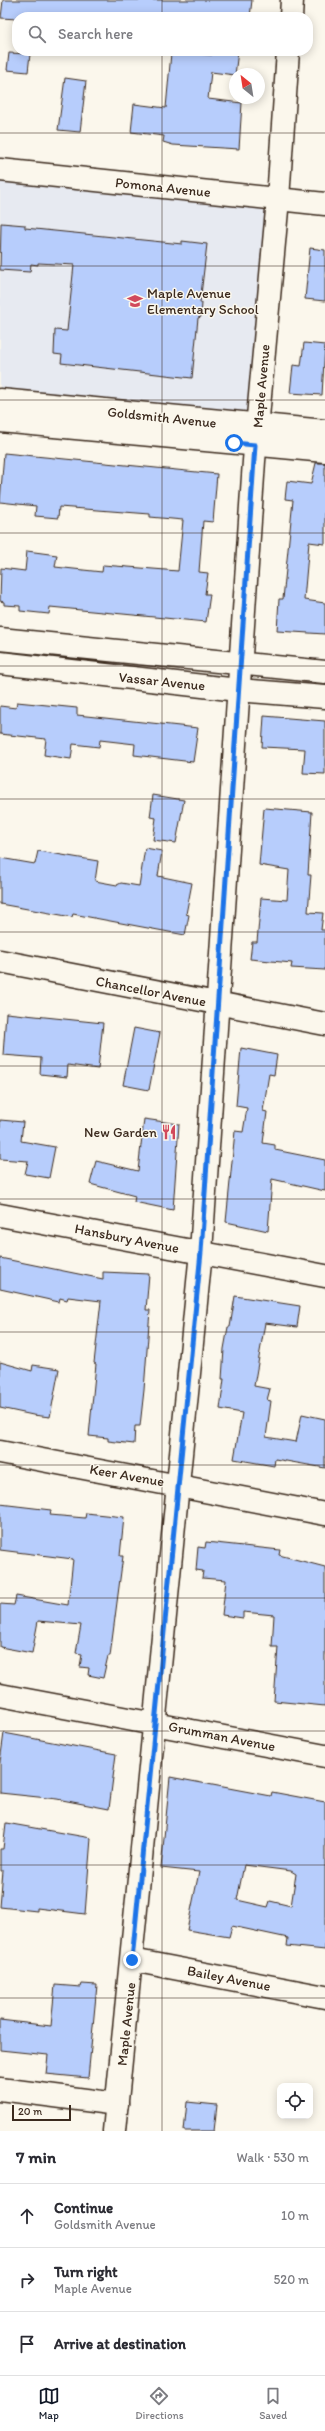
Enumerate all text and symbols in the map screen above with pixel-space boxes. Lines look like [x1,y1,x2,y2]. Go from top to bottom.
search box [12,12,313,56]
icon: search [26,23,48,45]
text: Search here [58,25,133,43]
north arrow [229,68,265,104]
street label: Pomona Avenue [114,174,212,201]
place label: Maple Avenue Elementary School [147,285,259,318]
school or university icon: Maple Avenue Elementary School [126,292,144,310]
street label: Maple Avenue [249,343,274,429]
street label: Goldsmith Avenue [107,403,218,432]
route start [225,434,243,452]
street label: Vassar Avenue [118,669,206,695]
street label: Chancellor Avenue [94,972,208,1011]
restaurant icon: New Garden [160,1123,178,1141]
place label: New Garden [84,1124,157,1141]
street label: Hansbury Avenue [73,1220,181,1257]
street label: Keer Avenue [88,1461,166,1490]
street label: Grumman Avenue [167,1718,277,1755]
route end [123,1951,141,1969]
street label: Bailey Avenue [186,1962,272,1995]
street label: Maple Avenue [114,1981,139,2067]
map controls [277,2083,313,2119]
button: locate [277,2083,313,2119]
scale bar [12,2103,71,2122]
text: 20 m [18,2105,42,2118]
text: 7 min [16,2147,56,2167]
text: Walk · 530 m [237,2150,309,2165]
text: Continue [54,2199,113,2217]
icon: ahead [16,2205,38,2227]
text: 10 m [281,2208,309,2223]
text: Goldsmith Avenue [54,2217,156,2232]
text: Turn right [54,2263,118,2281]
icon: right [16,2269,38,2291]
text: 520 m [273,2272,309,2287]
text: Maple Avenue [54,2281,132,2296]
icon: arrive [16,2333,38,2355]
text: Arrive at destination [54,2335,186,2353]
tab: Map [38,2385,60,2422]
tab: Directions [135,2385,184,2422]
tab: Saved [259,2385,287,2422]

